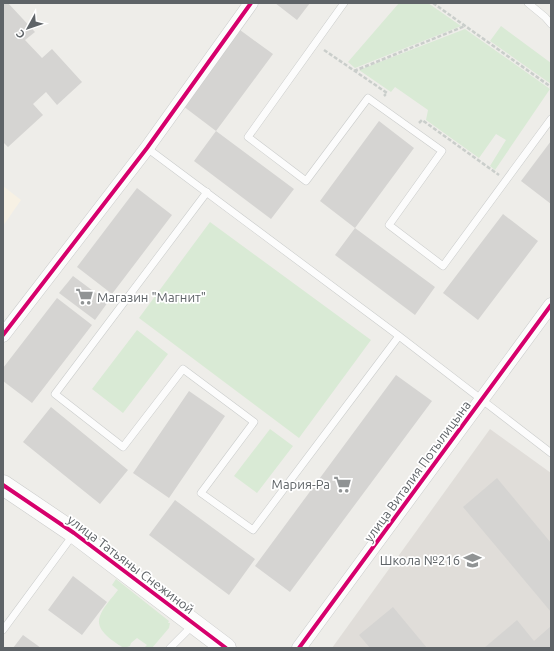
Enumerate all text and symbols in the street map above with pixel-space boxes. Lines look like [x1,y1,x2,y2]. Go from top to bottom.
north arrow [8,8,48,48]
text: С [13,28,27,41]
supermarket icon: Магазин "Магнит" [74,287,94,307]
place label: Магазин "Магнит" [97,290,206,304]
street label: улица Виталия Потылицына [361,398,473,544]
supermarket icon: Мария-Ра [333,474,353,494]
place label: Мария-Ра [272,477,330,491]
street label: улица Татьяны Снежиной [65,512,197,616]
school or university icon: Школа №216 [463,550,483,570]
place label: Школа №216 [380,553,460,567]

